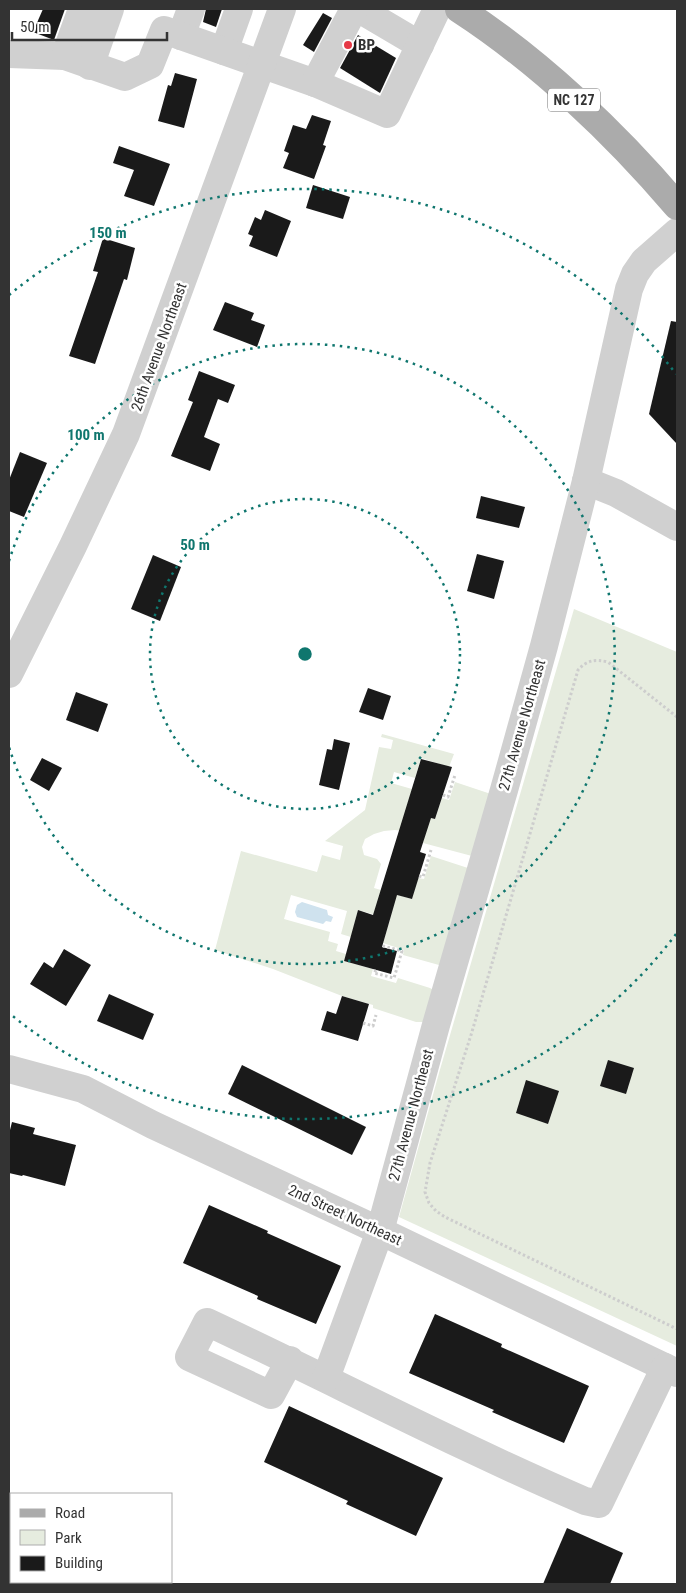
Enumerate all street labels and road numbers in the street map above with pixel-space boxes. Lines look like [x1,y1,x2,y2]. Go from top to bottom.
road number: NC 127 [548,88,600,112]
street label: 26th Avenue Northeast [127,280,191,414]
street label: 27th Avenue Northeast [495,657,549,793]
street label: 27th Avenue Northeast [385,1047,437,1183]
street label: 2nd Street Northeast [285,1181,405,1249]

